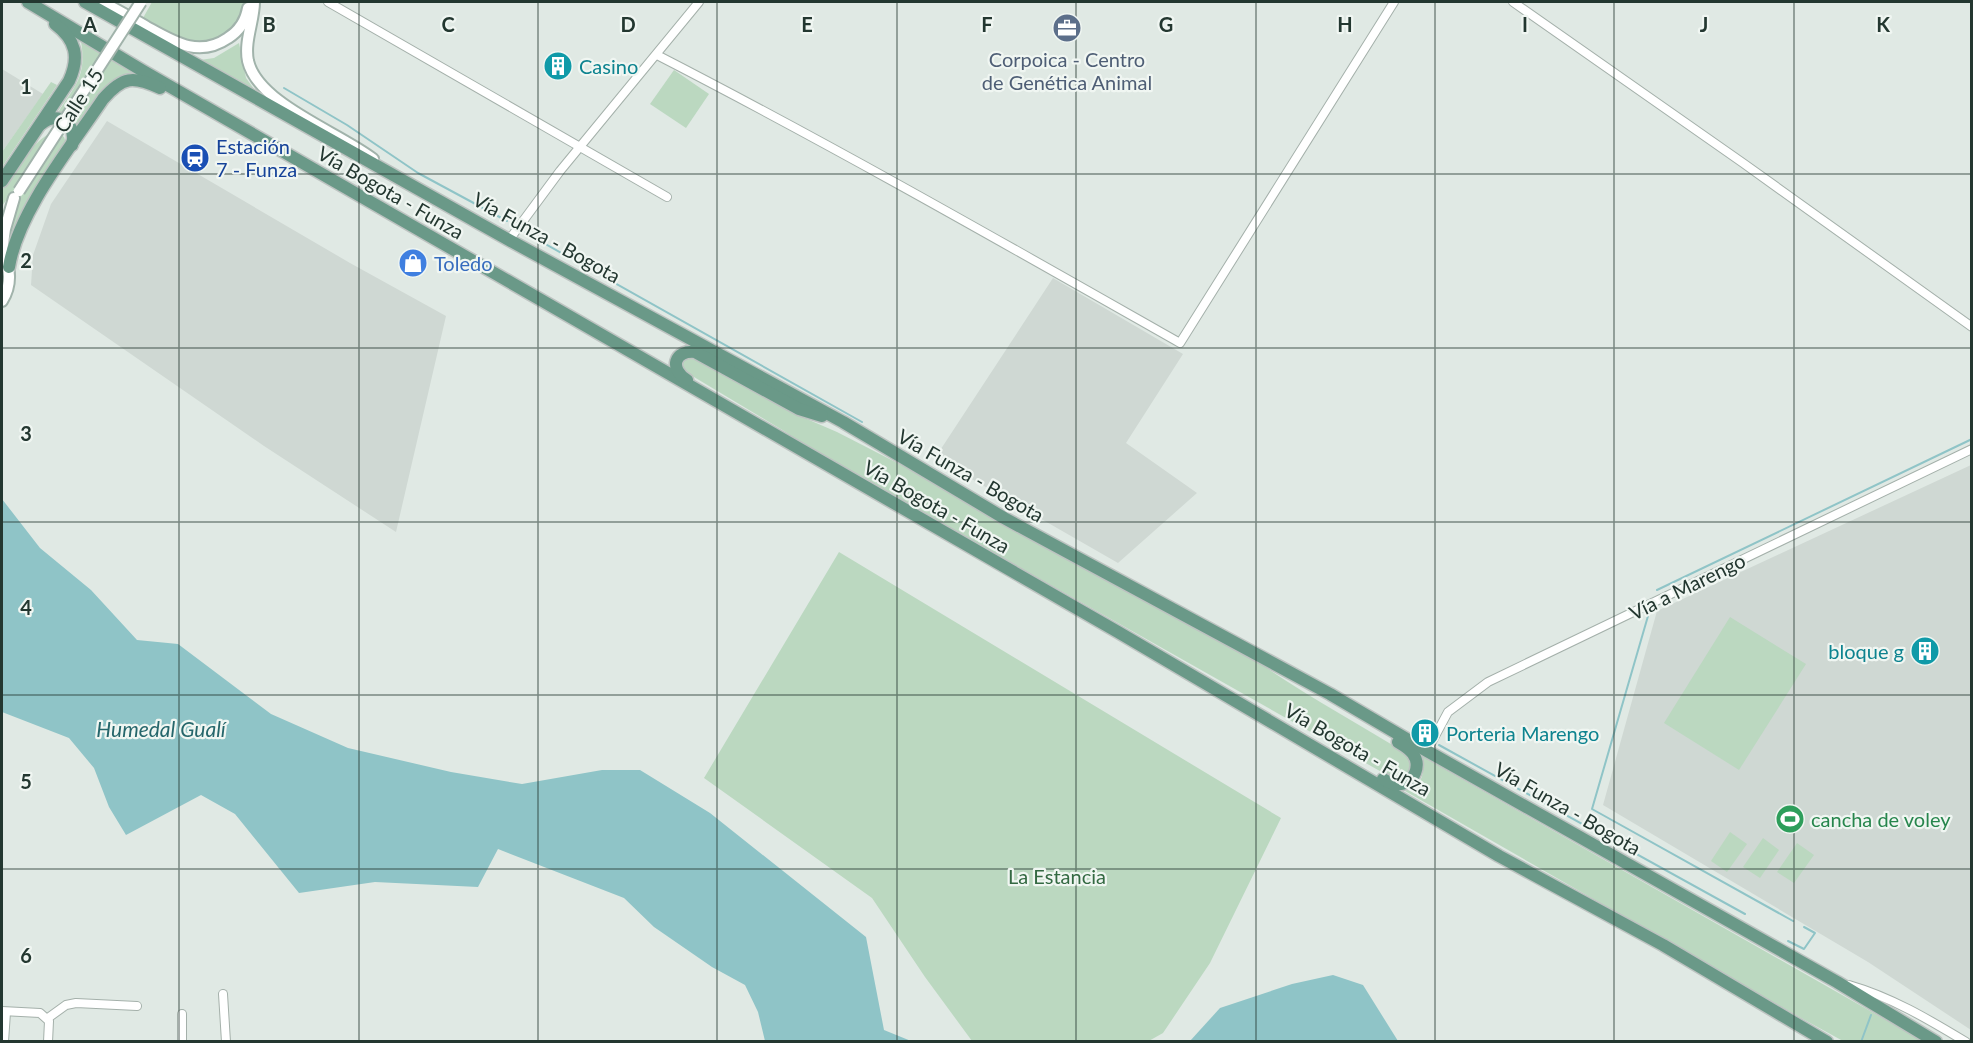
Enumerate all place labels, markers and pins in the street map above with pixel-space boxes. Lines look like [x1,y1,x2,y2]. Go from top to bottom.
office icon: Corpoica - Centro de Genética Animal [1051,12,1083,44]
place label: Corpoica - Centro de Genética Animal [982,47,1152,94]
building icon: Casino [542,50,574,82]
place label: Casino [579,54,638,78]
place label: Estación 7 - Funza [216,134,297,181]
station icon: Estación 7 - Funza [179,142,211,174]
shop icon: Toledo [397,247,429,279]
place label: Toledo [434,251,493,275]
building icon: bloque g [1909,635,1941,667]
place label: bloque g [1828,639,1904,663]
building icon: Porteria Marengo [1409,717,1441,749]
place label: Porteria Marengo [1446,721,1599,745]
sports icon: cancha de voley [1774,803,1806,835]
place label: cancha de voley [1811,807,1951,831]

